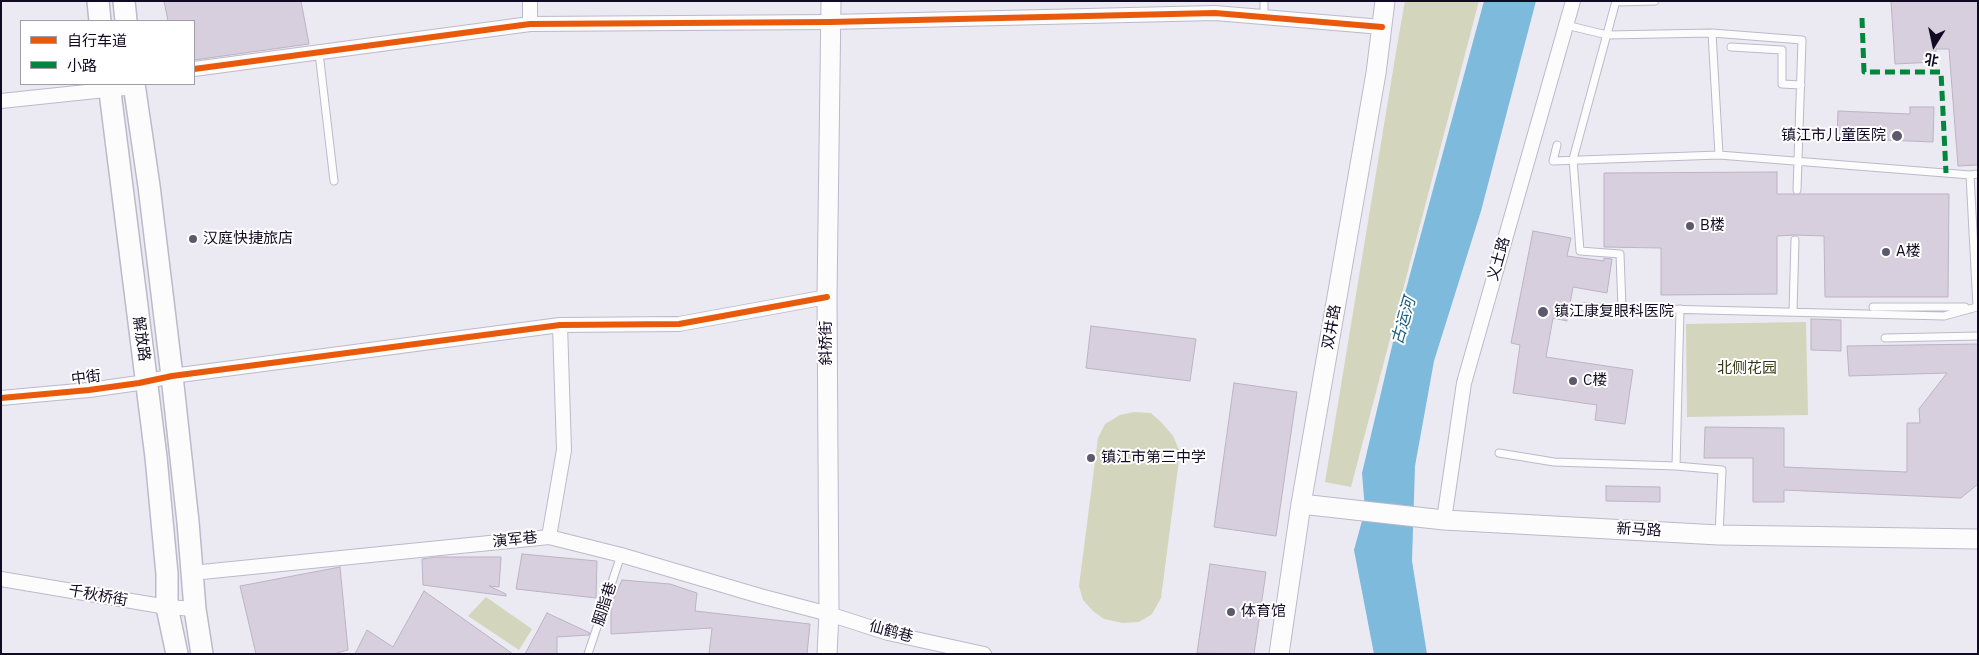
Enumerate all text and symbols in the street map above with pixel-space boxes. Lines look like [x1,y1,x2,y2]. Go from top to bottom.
legend [20,20,195,85]
north arrow [1909,20,1959,70]
text: 自行车道 [67,31,127,50]
text: 北 [1923,50,1940,70]
text: 小路 [67,56,97,75]
place label: 镇江市儿童医院 [1781,127,1886,145]
marker: 镇江市儿童医院 [1890,129,1904,143]
place label: B楼 [1700,217,1725,235]
marker: B楼 [1684,220,1696,232]
place label: 汉庭快捷旅店 [203,230,293,248]
marker: 汉庭快捷旅店 [187,233,199,245]
street label: 义土路 [1484,235,1514,283]
place label: A楼 [1896,243,1921,261]
marker: A楼 [1880,246,1892,258]
water label: 古运河 [1388,295,1420,347]
street label: 双井路 [1319,303,1345,351]
place label: 镇江康复眼科医院 [1554,303,1674,321]
marker: 镇江康复眼科医院 [1536,305,1550,319]
street label: 解放路 [129,315,153,363]
street label: 斜桥街 [818,321,836,365]
park label: 北侧花园 [1717,360,1777,378]
street label: 中街 [70,367,102,389]
place label: C楼 [1583,372,1607,390]
marker: C楼 [1567,375,1579,387]
place label: 镇江市第三中学 [1101,449,1206,467]
marker: 镇江市第三中学 [1085,452,1097,464]
street label: 新马路 [1616,520,1662,540]
street label: 演军巷 [492,529,538,551]
street label: 胭脂巷 [589,580,621,628]
street label: 千秋桥街 [67,582,129,610]
place label: 体育馆 [1241,603,1286,621]
marker: 体育馆 [1225,606,1237,618]
street label: 仙鹤巷 [867,617,915,647]

